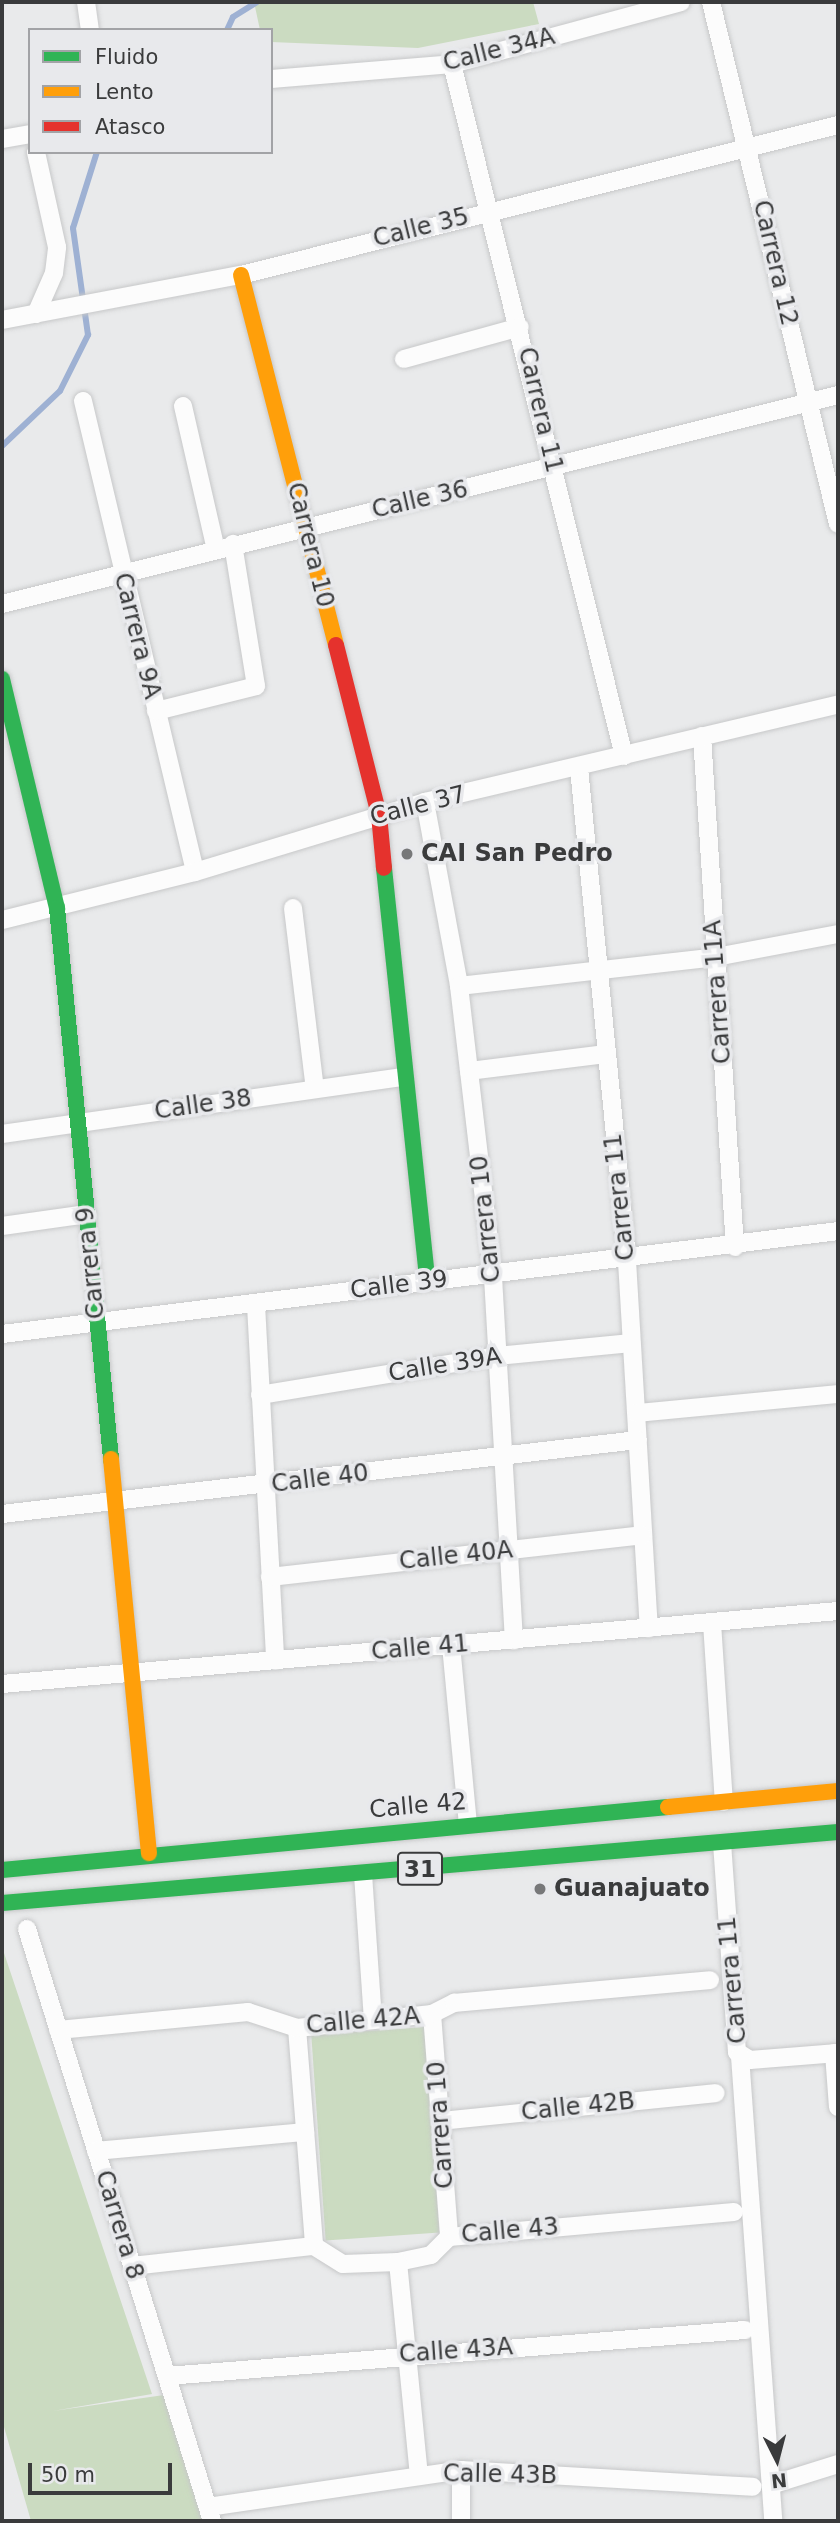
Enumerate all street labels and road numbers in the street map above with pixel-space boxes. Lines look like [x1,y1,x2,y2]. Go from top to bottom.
street label: Calle 34A [440,22,558,78]
street label: Carrera 12 [747,198,803,328]
street label: Calle 35 [370,202,472,254]
street label: Carrera 11 [512,345,568,475]
street label: Calle 36 [369,475,471,525]
street label: Carrera 10 [281,480,339,610]
street label: Carrera 9A [107,570,167,702]
street label: Calle 37 [367,780,469,832]
street label: Carrera 11A [699,919,737,1065]
street label: Calle 38 [153,1084,253,1126]
street label: Carrera 11 [599,1132,641,1262]
street label: Carrera 10 [465,1154,507,1284]
street label: Carrera 9 [71,1206,111,1320]
street label: Calle 39 [349,1265,449,1305]
street label: Calle 39A [386,1342,504,1388]
street label: Calle 40 [270,1459,370,1499]
street label: Calle 40A [398,1536,514,1576]
street label: Calle 41 [370,1629,470,1667]
street label: Calle 42 [368,1787,468,1825]
road number: 31 [396,1850,444,1888]
street label: Carrera 11 [713,1915,753,2045]
street label: Calle 42A [305,2002,421,2040]
street label: Carrera 10 [422,2060,460,2190]
street label: Calle 42B [520,2087,636,2127]
street label: Carrera 8 [89,2167,149,2283]
street label: Calle 43 [460,2212,560,2250]
street label: Calle 43A [398,2333,514,2369]
street label: Calle 43B [443,2460,557,2490]

